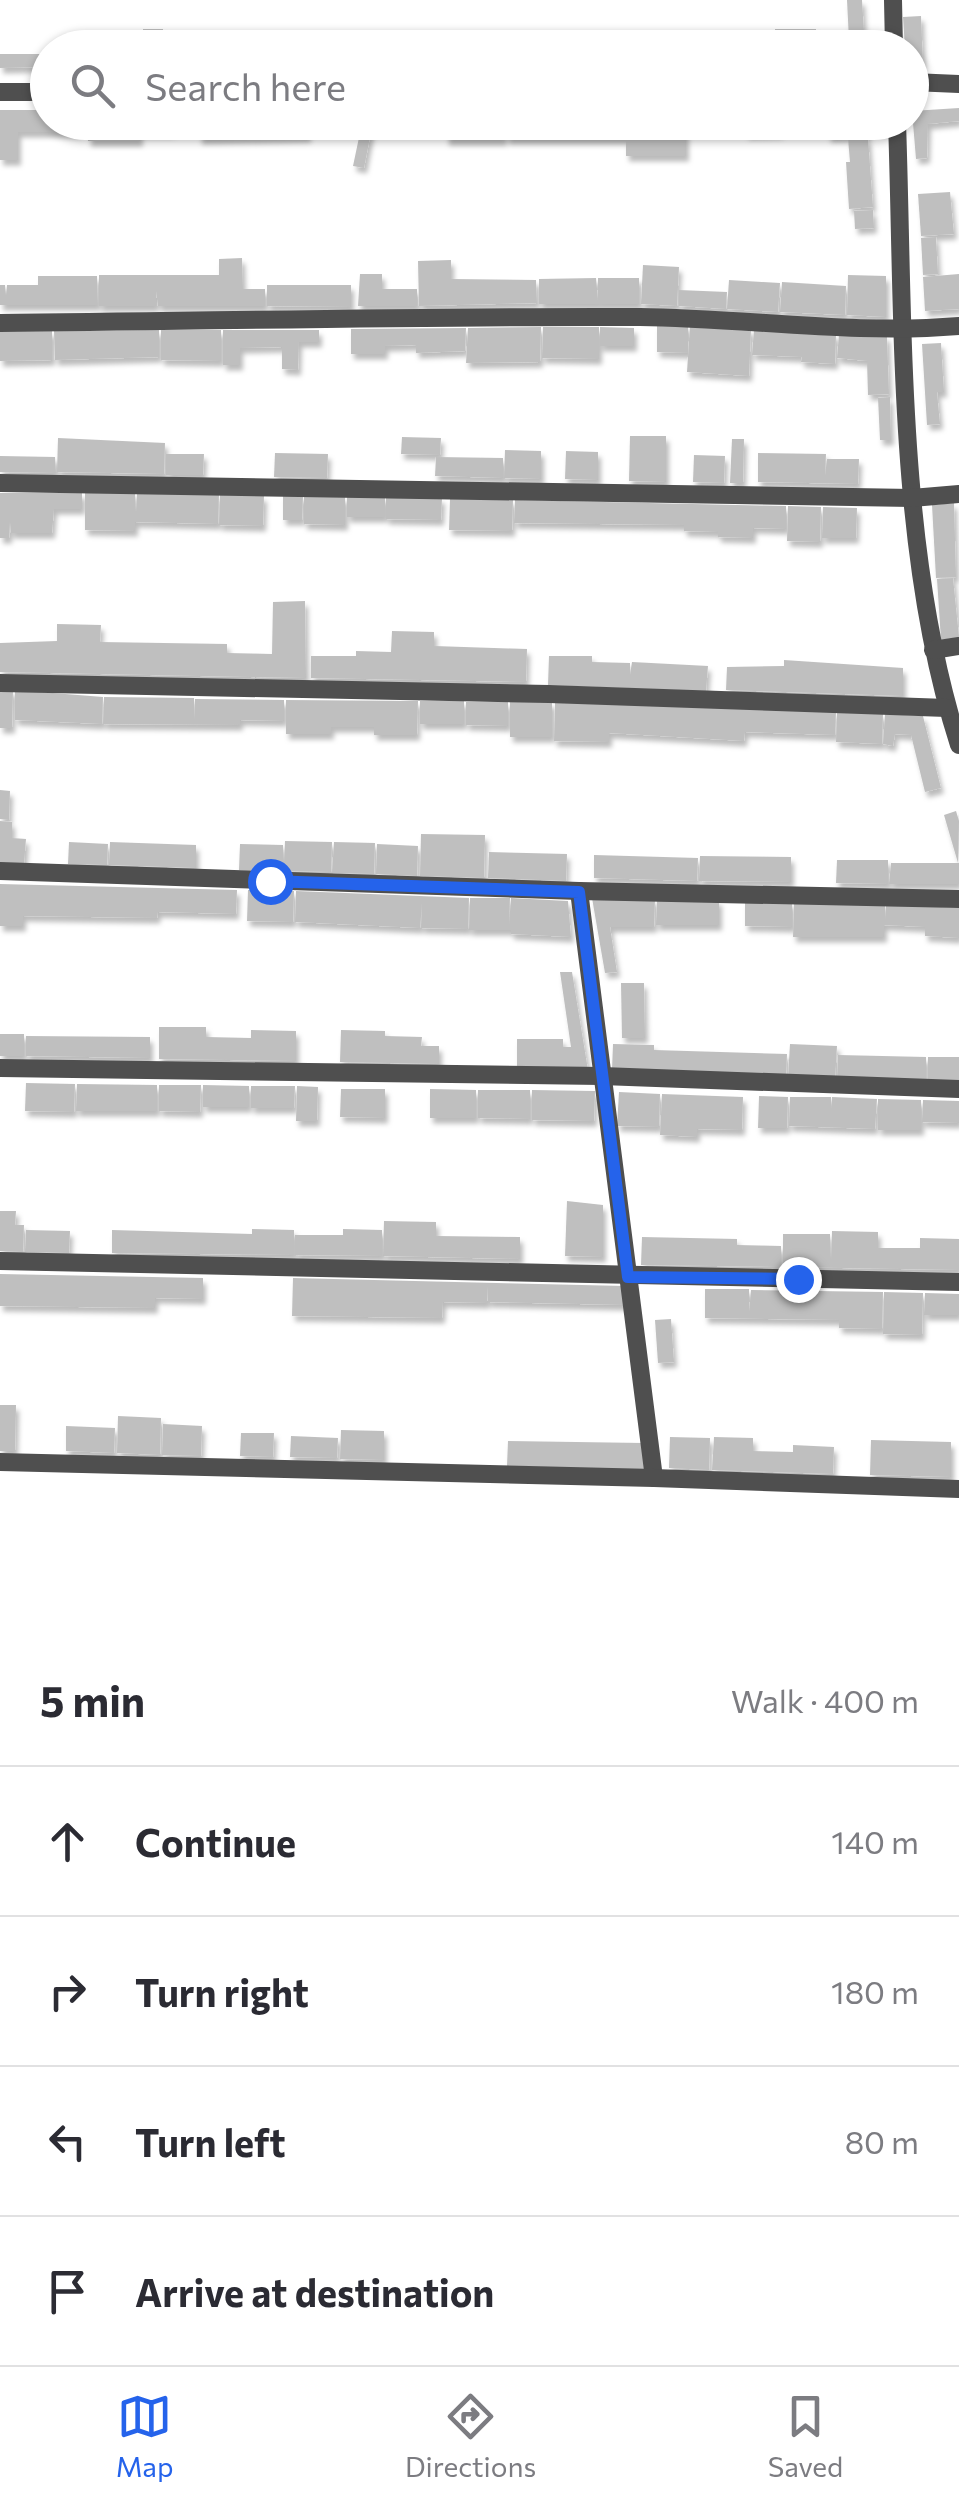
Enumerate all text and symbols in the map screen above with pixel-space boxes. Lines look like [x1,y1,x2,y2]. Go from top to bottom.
search box [30,30,929,140]
icon: search [65,58,120,113]
text: Search here [145,62,346,109]
route start [248,859,294,905]
route end [776,1257,822,1303]
text: 5 min [40,1674,145,1726]
text: Walk · 400 m [731,1680,919,1720]
icon: ahead [40,1814,95,1869]
text: Continue [135,1818,296,1865]
text: 140 m [831,1821,919,1861]
icon: right [40,1964,95,2019]
text: Turn right [135,1968,309,2015]
text: 180 m [831,1971,919,2011]
icon: left [40,2114,95,2169]
text: Turn left [135,2118,286,2165]
text: 80 m [845,2121,919,2161]
icon: arrive [40,2264,95,2319]
text: Arrive at destination [135,2268,494,2315]
tab: Map [116,2389,173,2483]
tab: Directions [405,2389,536,2483]
tab: Saved [768,2389,843,2483]

